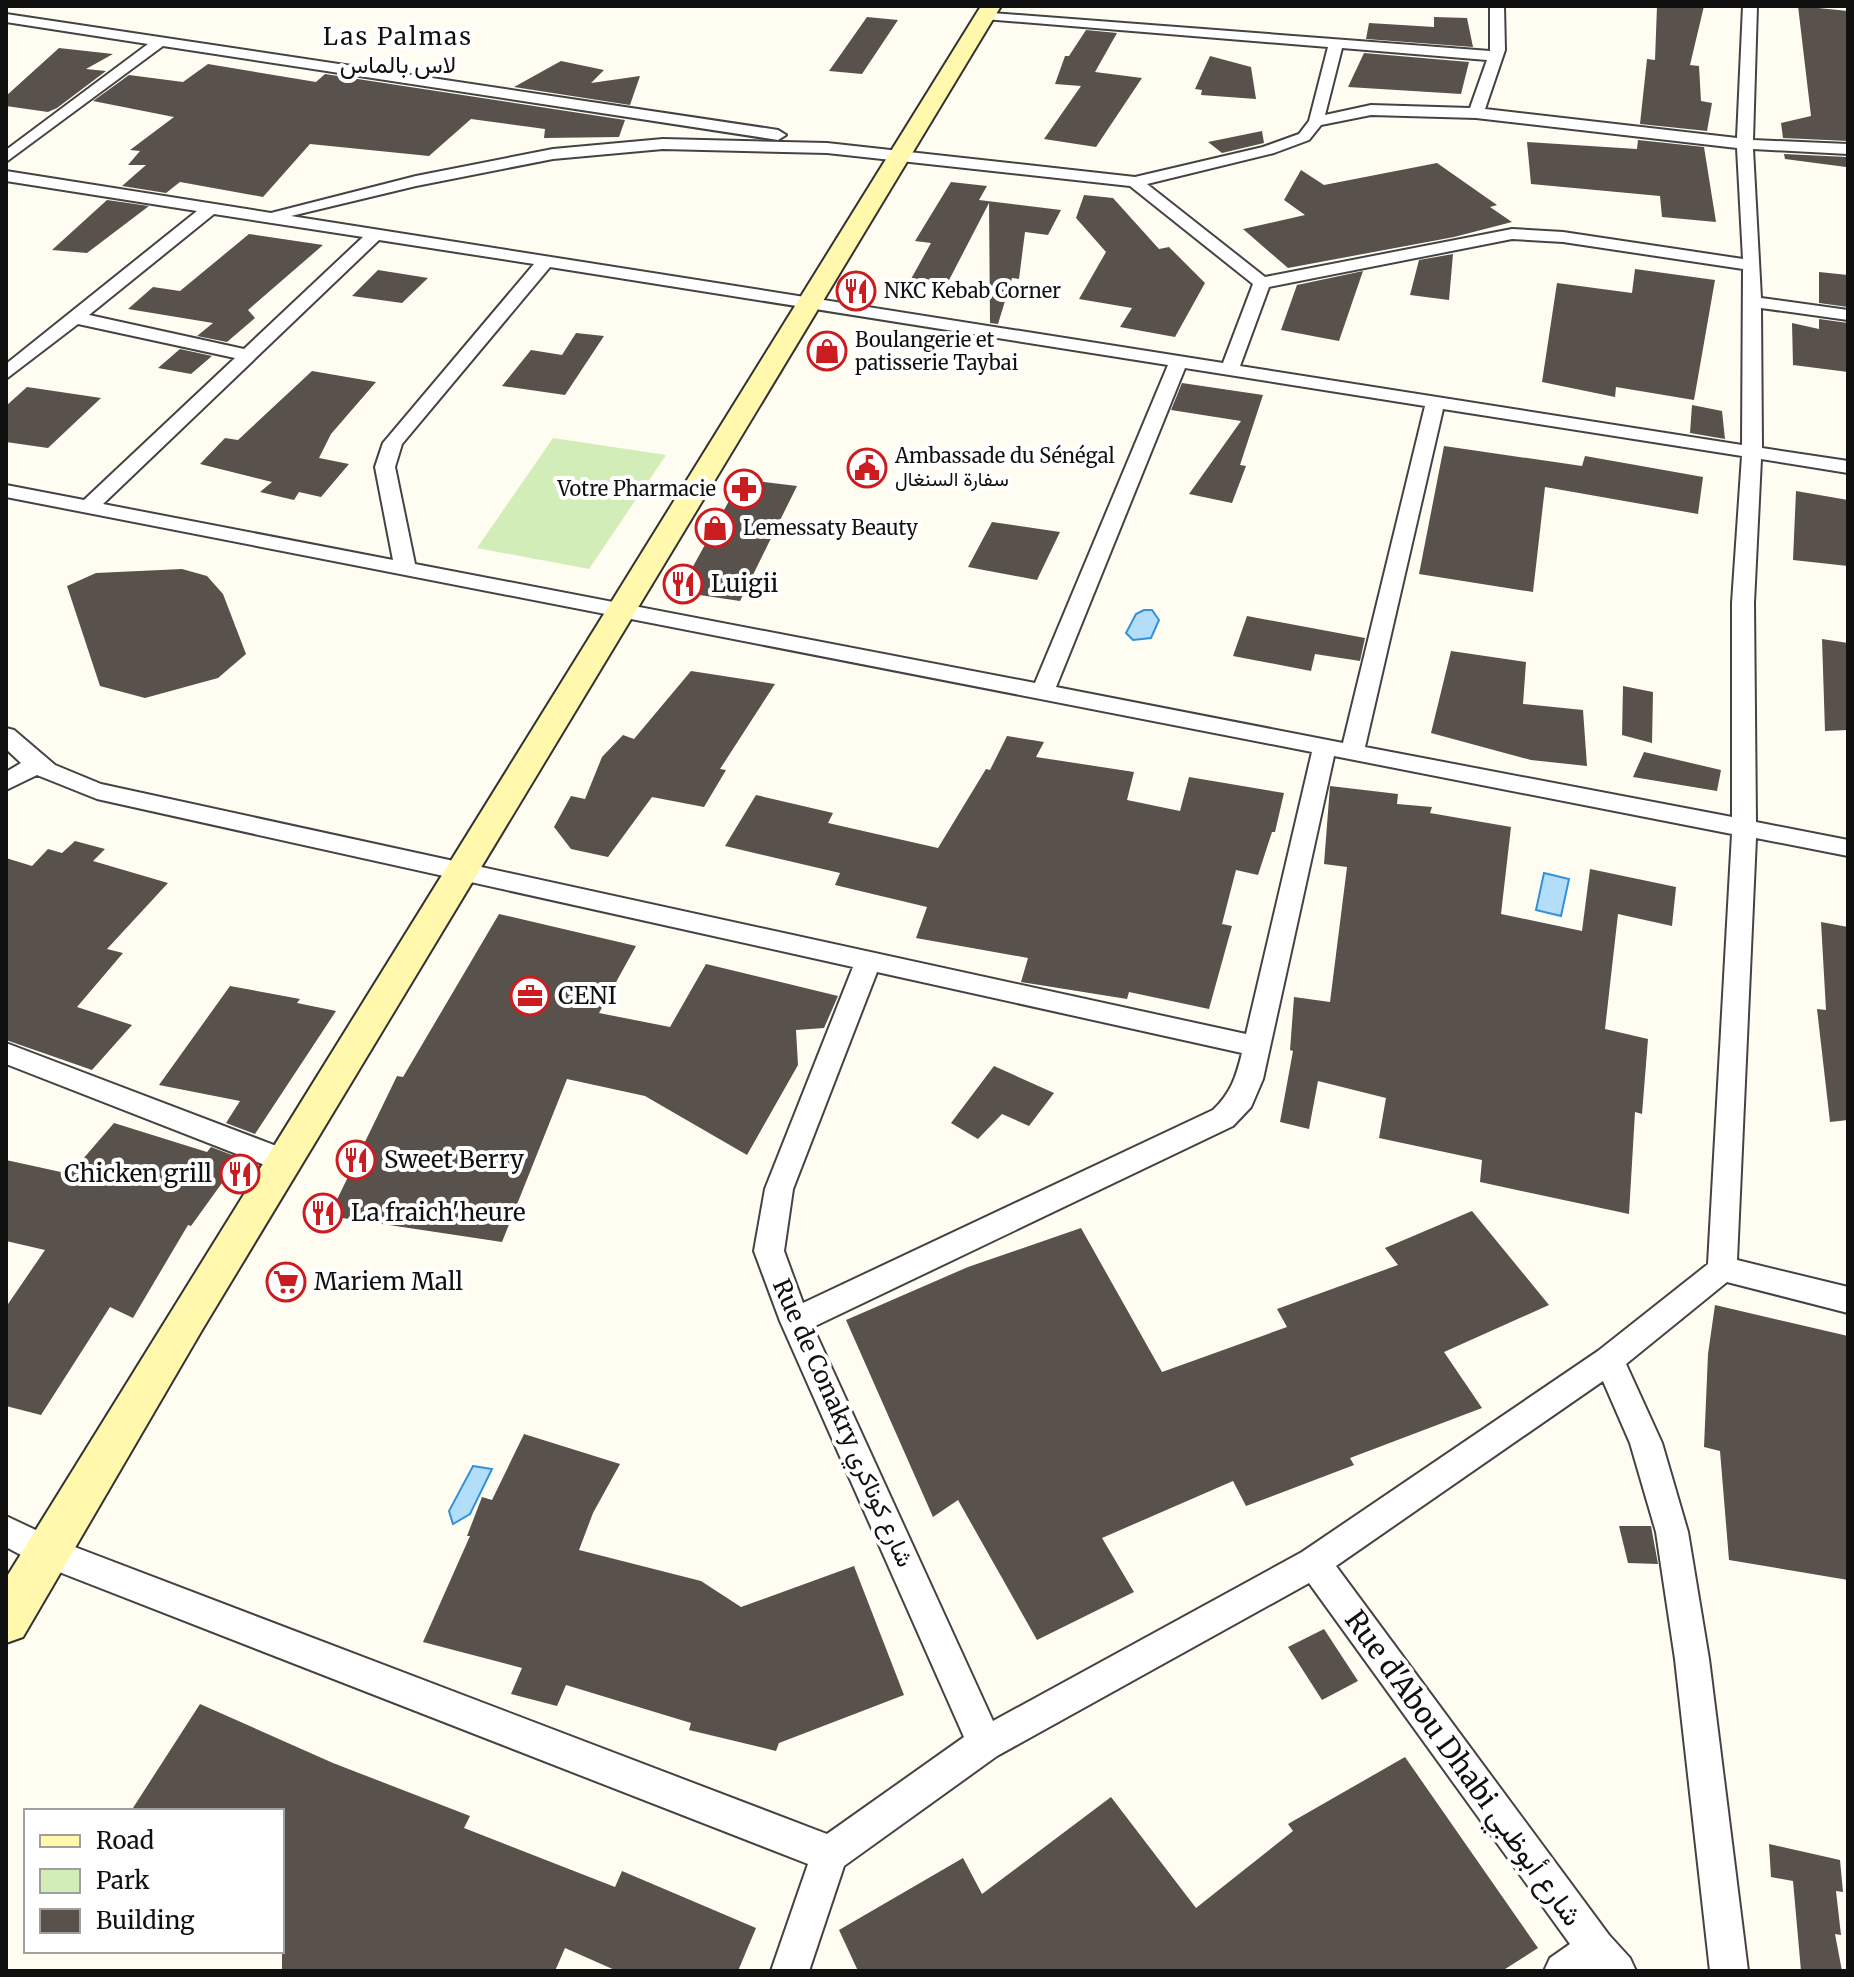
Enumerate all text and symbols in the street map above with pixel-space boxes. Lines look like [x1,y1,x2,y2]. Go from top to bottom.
district label: Las Palmas لاس بالماس [323,21,473,80]
restaurant icon: NKC Kebab Corner [835,270,877,312]
place label: NKC Kebab Corner [884,278,1061,303]
place label: Boulangerie et patisserie Taybai [855,327,1018,375]
shop icon: Boulangerie et patisserie Taybai [806,330,848,372]
place label: Ambassade du Sénégal سفارة السنغال [894,443,1115,492]
public building icon: Ambassade du Sénégal سفارة السنغال [846,447,888,489]
pharmacy icon: Votre Pharmacie [723,468,765,510]
place label: Votre Pharmacie [556,476,716,501]
shop icon: Lemessaty Beauty [694,507,736,549]
place label: Lemessaty Beauty [743,515,918,540]
restaurant icon: Luigii [662,563,704,605]
place label: Luigii [711,568,779,599]
office icon: CENI [509,975,551,1017]
place label: CENI [558,980,617,1011]
restaurant icon: Sweet Berry [335,1139,377,1181]
place label: Sweet Berry [384,1144,524,1175]
restaurant icon: Chicken grill [219,1153,261,1195]
place label: Chicken grill [64,1158,212,1189]
restaurant icon: La fraich'heure [302,1192,344,1234]
place label: La fraich'heure [351,1197,525,1228]
supermarket icon: Mariem Mall [265,1261,307,1303]
place label: Mariem Mall [314,1266,463,1297]
street label: Rue de Conakry شارع كوناكري [762,1274,921,1573]
street label: Rue d'Abou Dhabi شارع أبوظبي [1333,1603,1591,1936]
legend [24,1809,284,1953]
text: Road [96,1825,154,1856]
text: Park [96,1865,150,1896]
text: Building [96,1905,195,1936]

